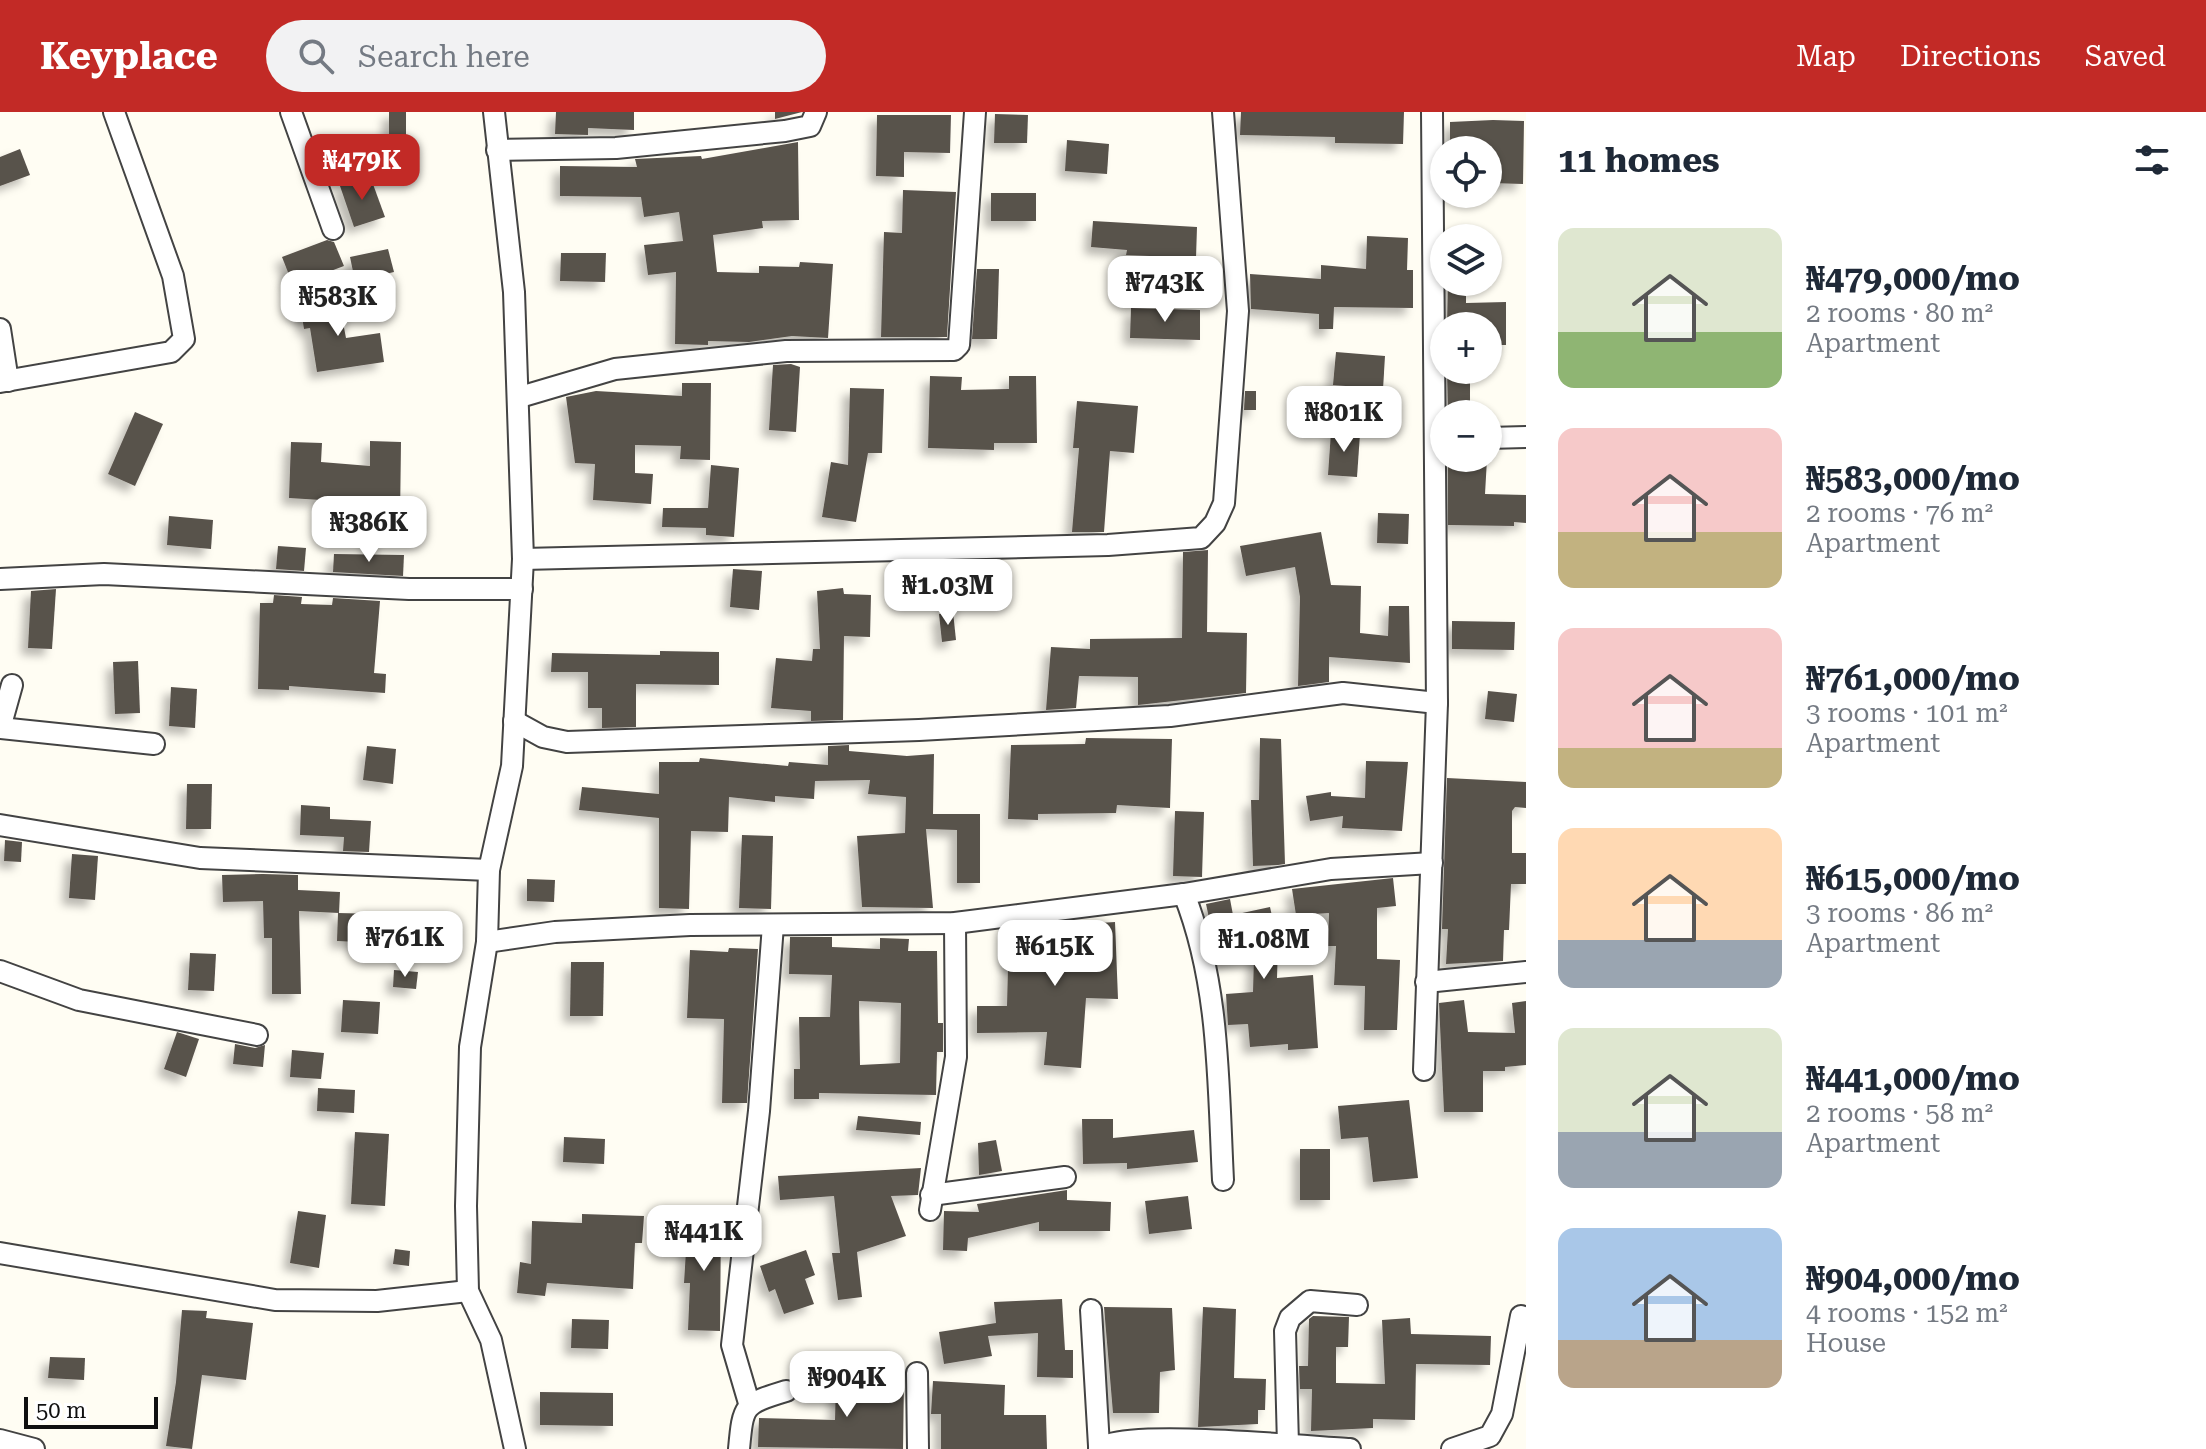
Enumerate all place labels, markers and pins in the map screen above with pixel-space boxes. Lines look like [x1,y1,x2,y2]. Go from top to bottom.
pin: ₦479K [306,134,418,202]
pin: ₦743K [1109,256,1221,324]
pin: ₦583K [282,270,394,338]
pin: ₦801K [1288,386,1400,454]
pin: ₦386K [313,496,425,564]
pin: ₦1.03M [883,559,1013,627]
pin: ₦761K [349,911,461,979]
pin: ₦1.08M [1199,913,1329,981]
pin: ₦615K [999,920,1111,988]
pin: ₦441K [648,1205,760,1273]
pin: ₦904K [791,1351,903,1419]

